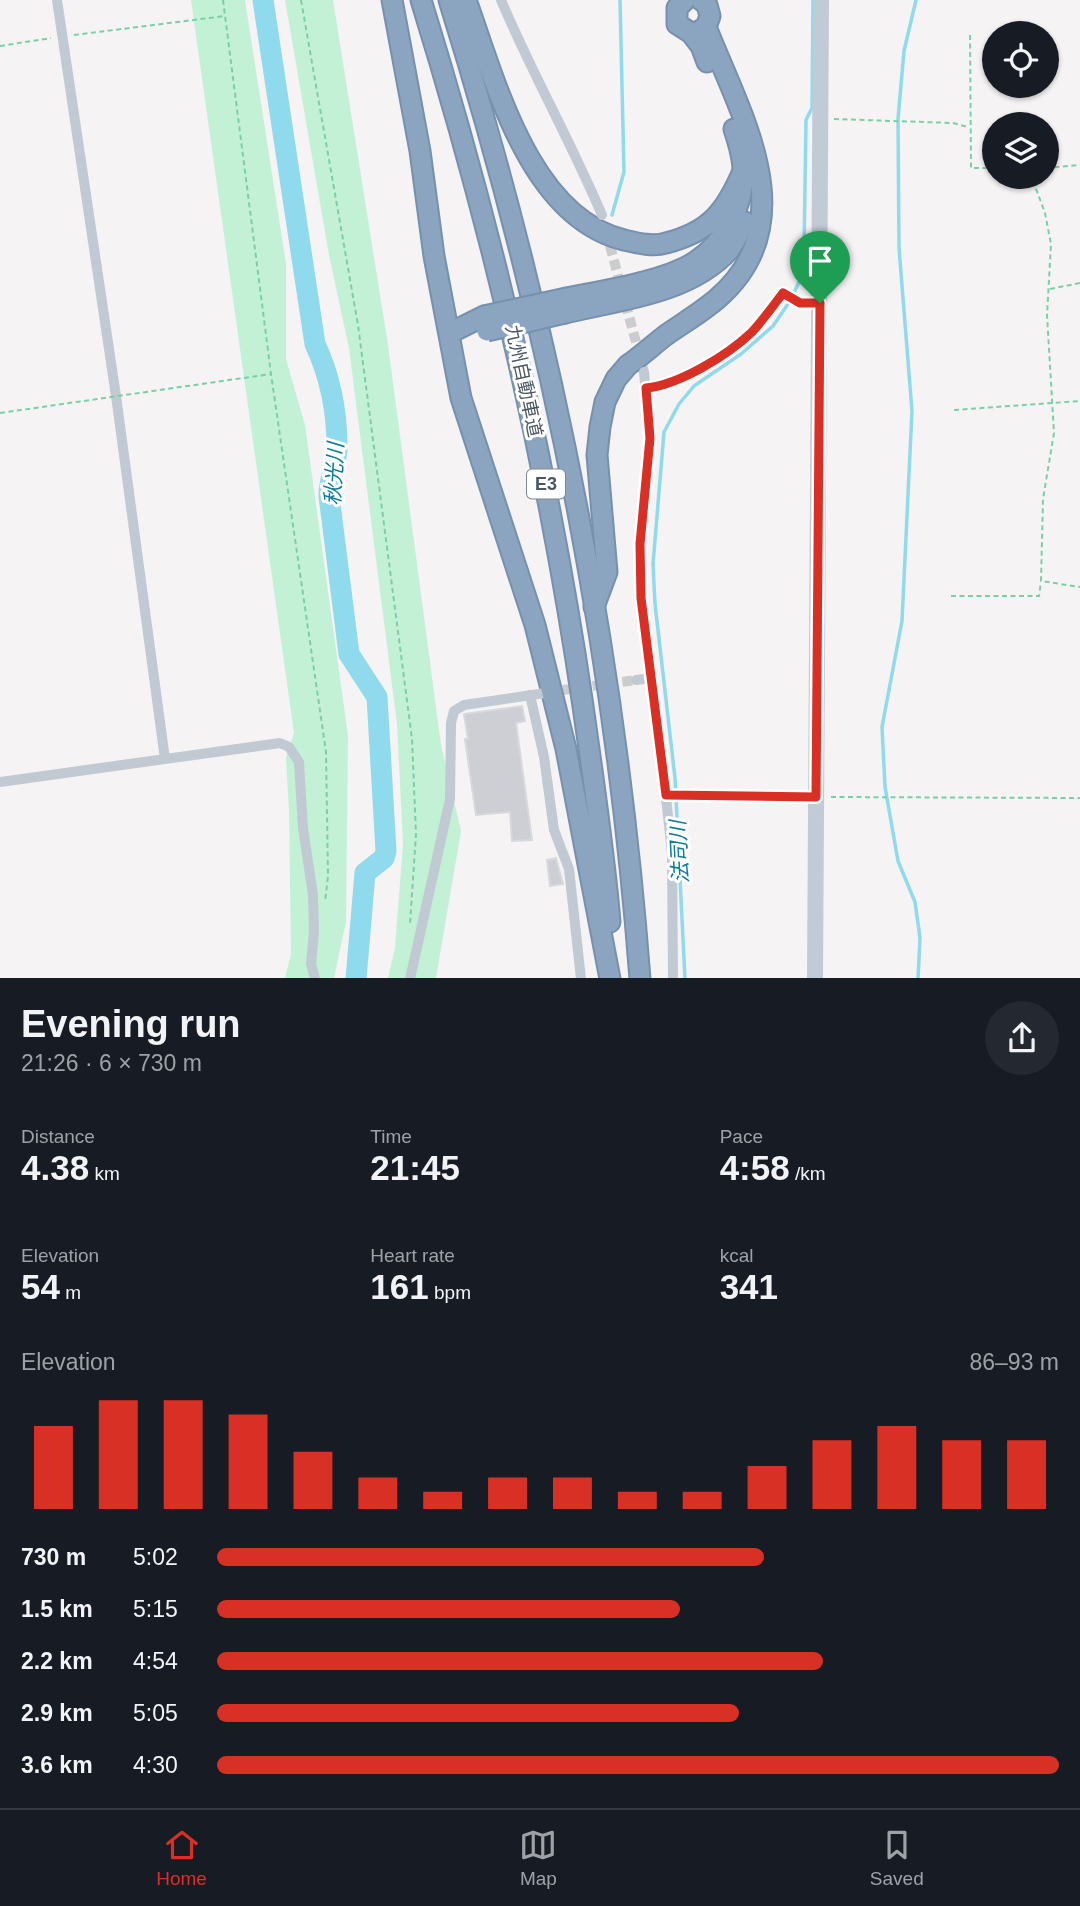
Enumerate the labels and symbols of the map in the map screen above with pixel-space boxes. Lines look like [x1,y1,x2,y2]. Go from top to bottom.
pin [790,231,850,303]
street label: 九州自動車道 [502,323,546,439]
water label: 秋光川 [321,440,347,506]
road number: E3 [527,470,565,498]
water label: 法司川 [666,818,692,884]

